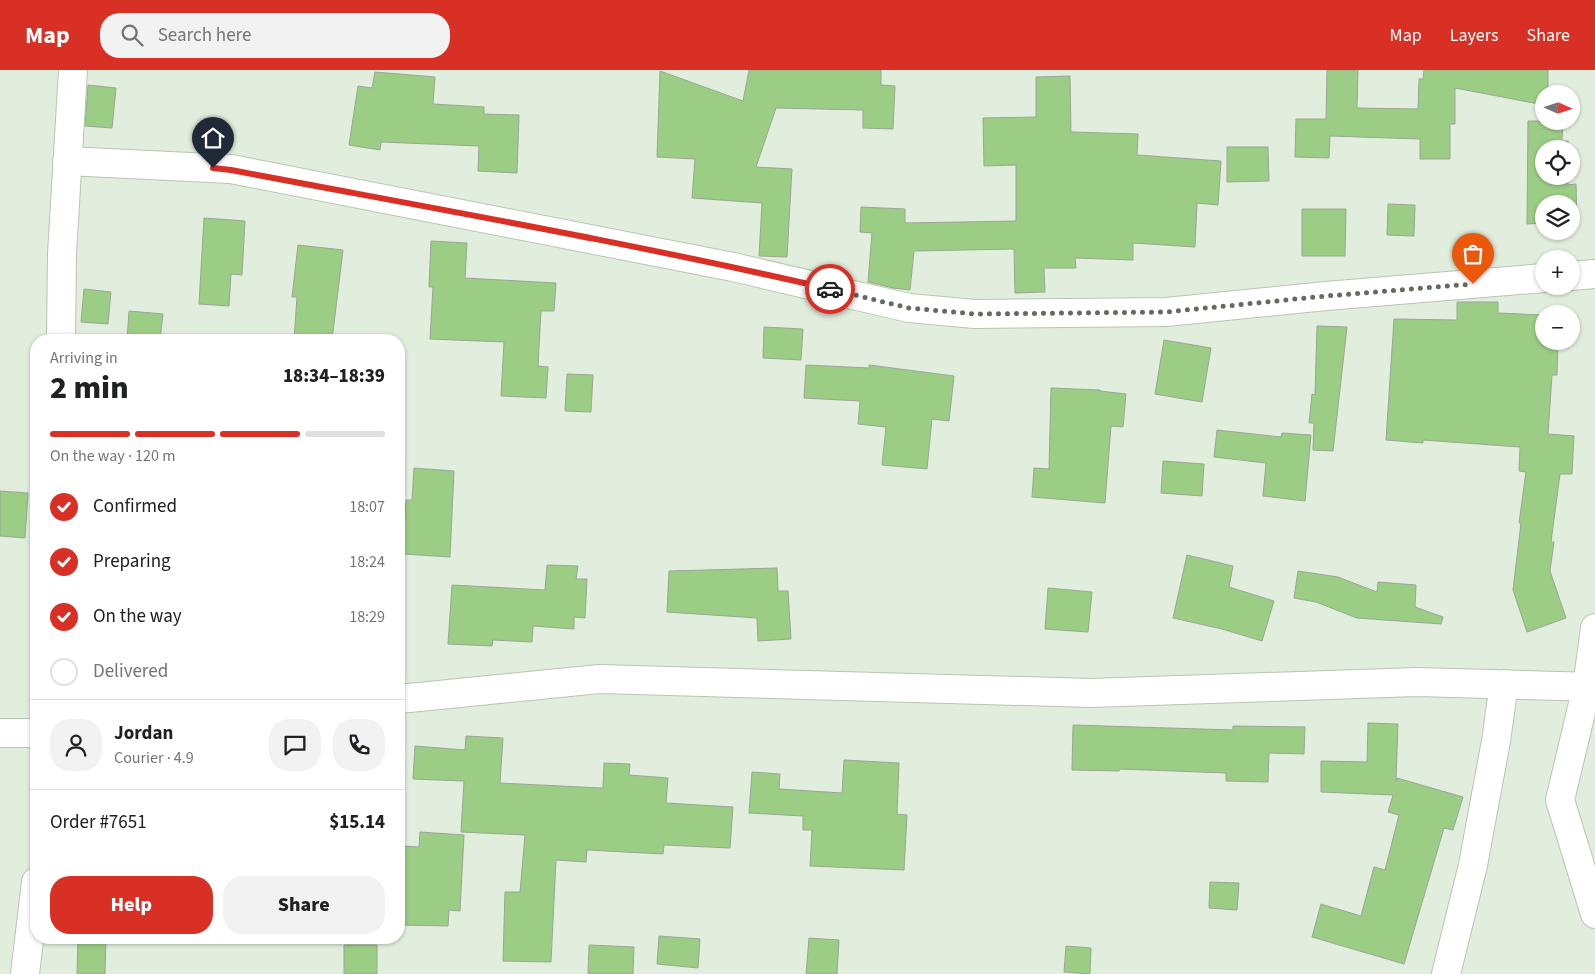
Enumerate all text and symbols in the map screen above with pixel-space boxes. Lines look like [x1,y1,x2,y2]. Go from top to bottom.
search box [100,13,450,58]
text: Map [25,18,70,53]
icon: search [118,21,146,49]
text: Search here [158,22,251,49]
text: Map [1390,23,1422,48]
text: Layers [1450,23,1499,48]
text: Share [1527,23,1570,48]
north arrow [1535,85,1580,130]
map controls [1535,85,1580,350]
pin [192,117,234,168]
icon: home [199,124,227,152]
button: locate [1535,140,1580,185]
button: layers [1535,195,1580,240]
pin [1452,233,1494,284]
icon: bag [1459,240,1487,268]
button: + [1535,250,1580,295]
courier [805,264,855,314]
icon: car [816,275,844,303]
button: − [1535,305,1580,350]
text: Arriving in [50,347,118,369]
text: 18:34–18:39 [283,363,385,390]
text: 2 min [50,365,129,411]
text: On the way · 120 m [50,445,175,467]
icon: check [50,493,78,521]
text: Confirmed [93,493,177,520]
text: 18:07 [349,496,385,518]
icon: check [50,548,78,576]
text: Preparing [93,548,171,575]
text: 18:24 [349,551,385,573]
icon: check [50,603,78,631]
text: On the way [93,603,182,630]
text: 18:29 [349,606,385,628]
text: Delivered [93,658,168,685]
button: person [50,719,102,771]
button: chat [269,719,321,771]
button: phone [333,719,385,771]
text: Jordan [114,720,173,747]
text: Courier · 4.9 [114,747,194,769]
text: Order #7651 [50,809,147,836]
text: $15.14 [329,809,385,836]
button: Help [50,876,213,934]
button: Share [223,876,385,934]

